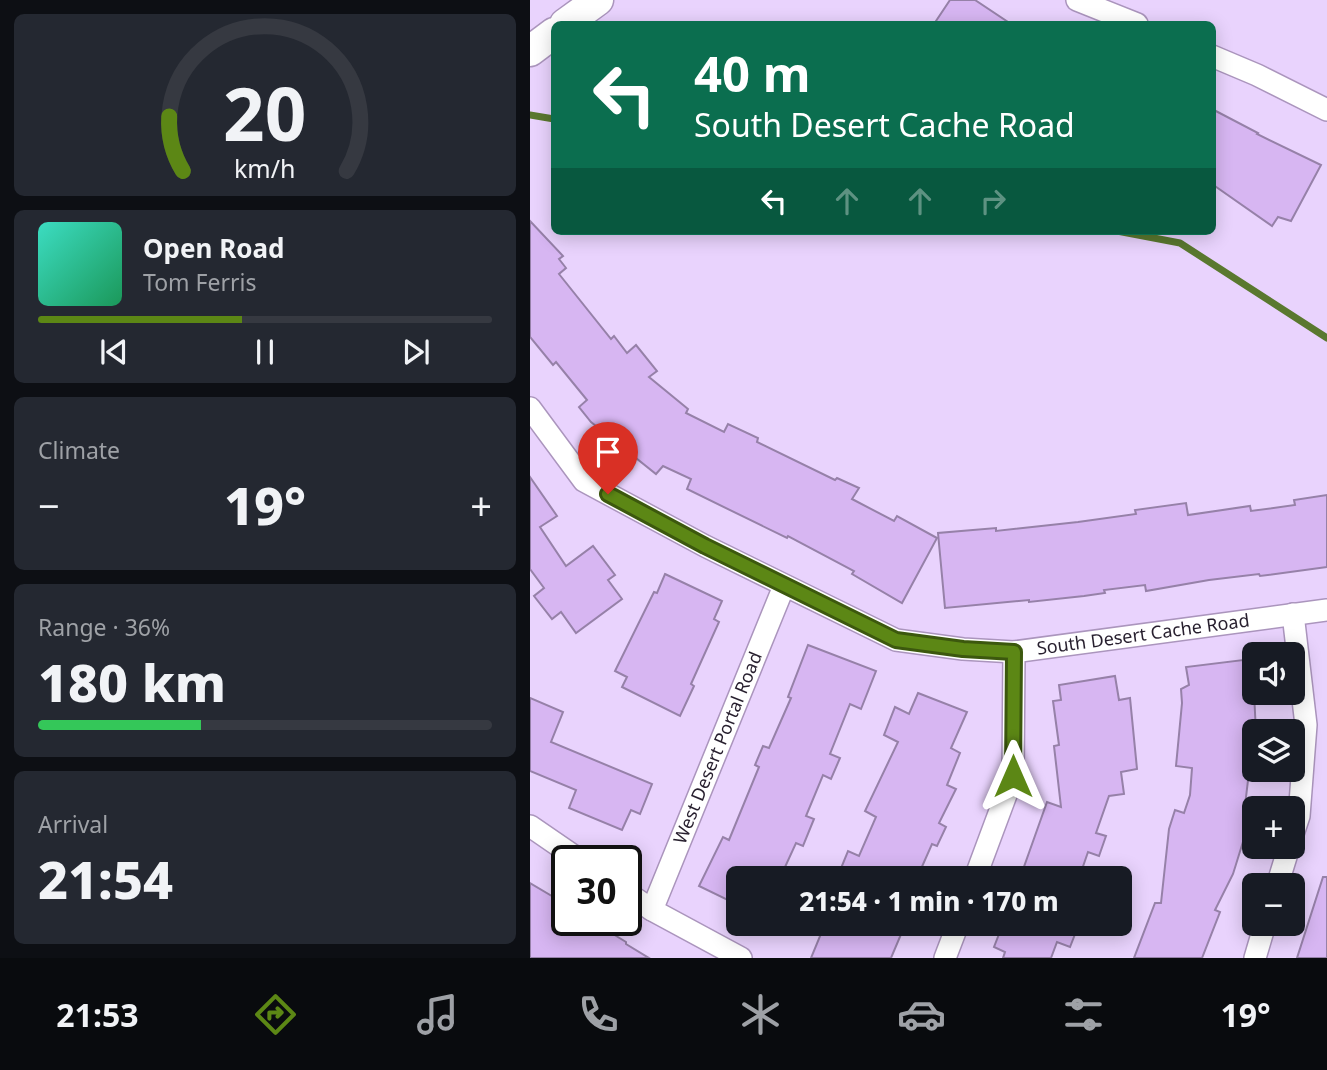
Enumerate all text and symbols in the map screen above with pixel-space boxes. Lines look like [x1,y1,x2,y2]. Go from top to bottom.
text: 40 m [694,40,811,106]
icon: left [579,49,670,140]
text: 20 [223,63,307,162]
text: South Desert Cache Road [694,103,1075,146]
text: km/h [234,151,296,185]
icon: left [755,182,793,220]
icon: ahead [828,182,866,220]
icon: ahead [901,182,939,220]
icon: right [974,182,1012,220]
text: Open Road [143,230,285,266]
text: Tom Ferris [143,266,256,298]
icon: previous [95,333,133,371]
icon: pause [246,333,284,371]
icon: next [397,333,435,371]
pin [578,422,638,494]
icon: arrive [589,433,627,471]
text: Climate [38,434,120,466]
text: 19° [224,469,306,540]
text: − [38,479,60,531]
text: + [470,479,492,531]
street label: South Desert Cache Road [1035,608,1251,660]
text: Range · 36% [38,611,170,643]
map controls [1242,642,1305,936]
button: sound [1242,642,1305,705]
text: 180 km [38,646,226,717]
street label: West Desert Portal Road [667,648,767,847]
button: layers [1242,719,1305,782]
position arrow [976,739,1050,813]
button: + [1242,796,1305,859]
text: Arrival [38,808,108,840]
text: 21:54 [38,843,173,914]
speed limit sign: 30 [551,845,642,936]
button: − [1242,873,1305,936]
text: 21:54 · 1 min · 170 m [799,883,1059,919]
icon: directions [251,990,300,1039]
icon: music [413,990,462,1039]
icon: phone [574,990,623,1039]
icon: climate [736,990,785,1039]
icon: car [897,990,946,1039]
icon: filters [1059,990,1108,1039]
text: 21:53 [56,993,139,1036]
text: 19° [1220,993,1271,1036]

